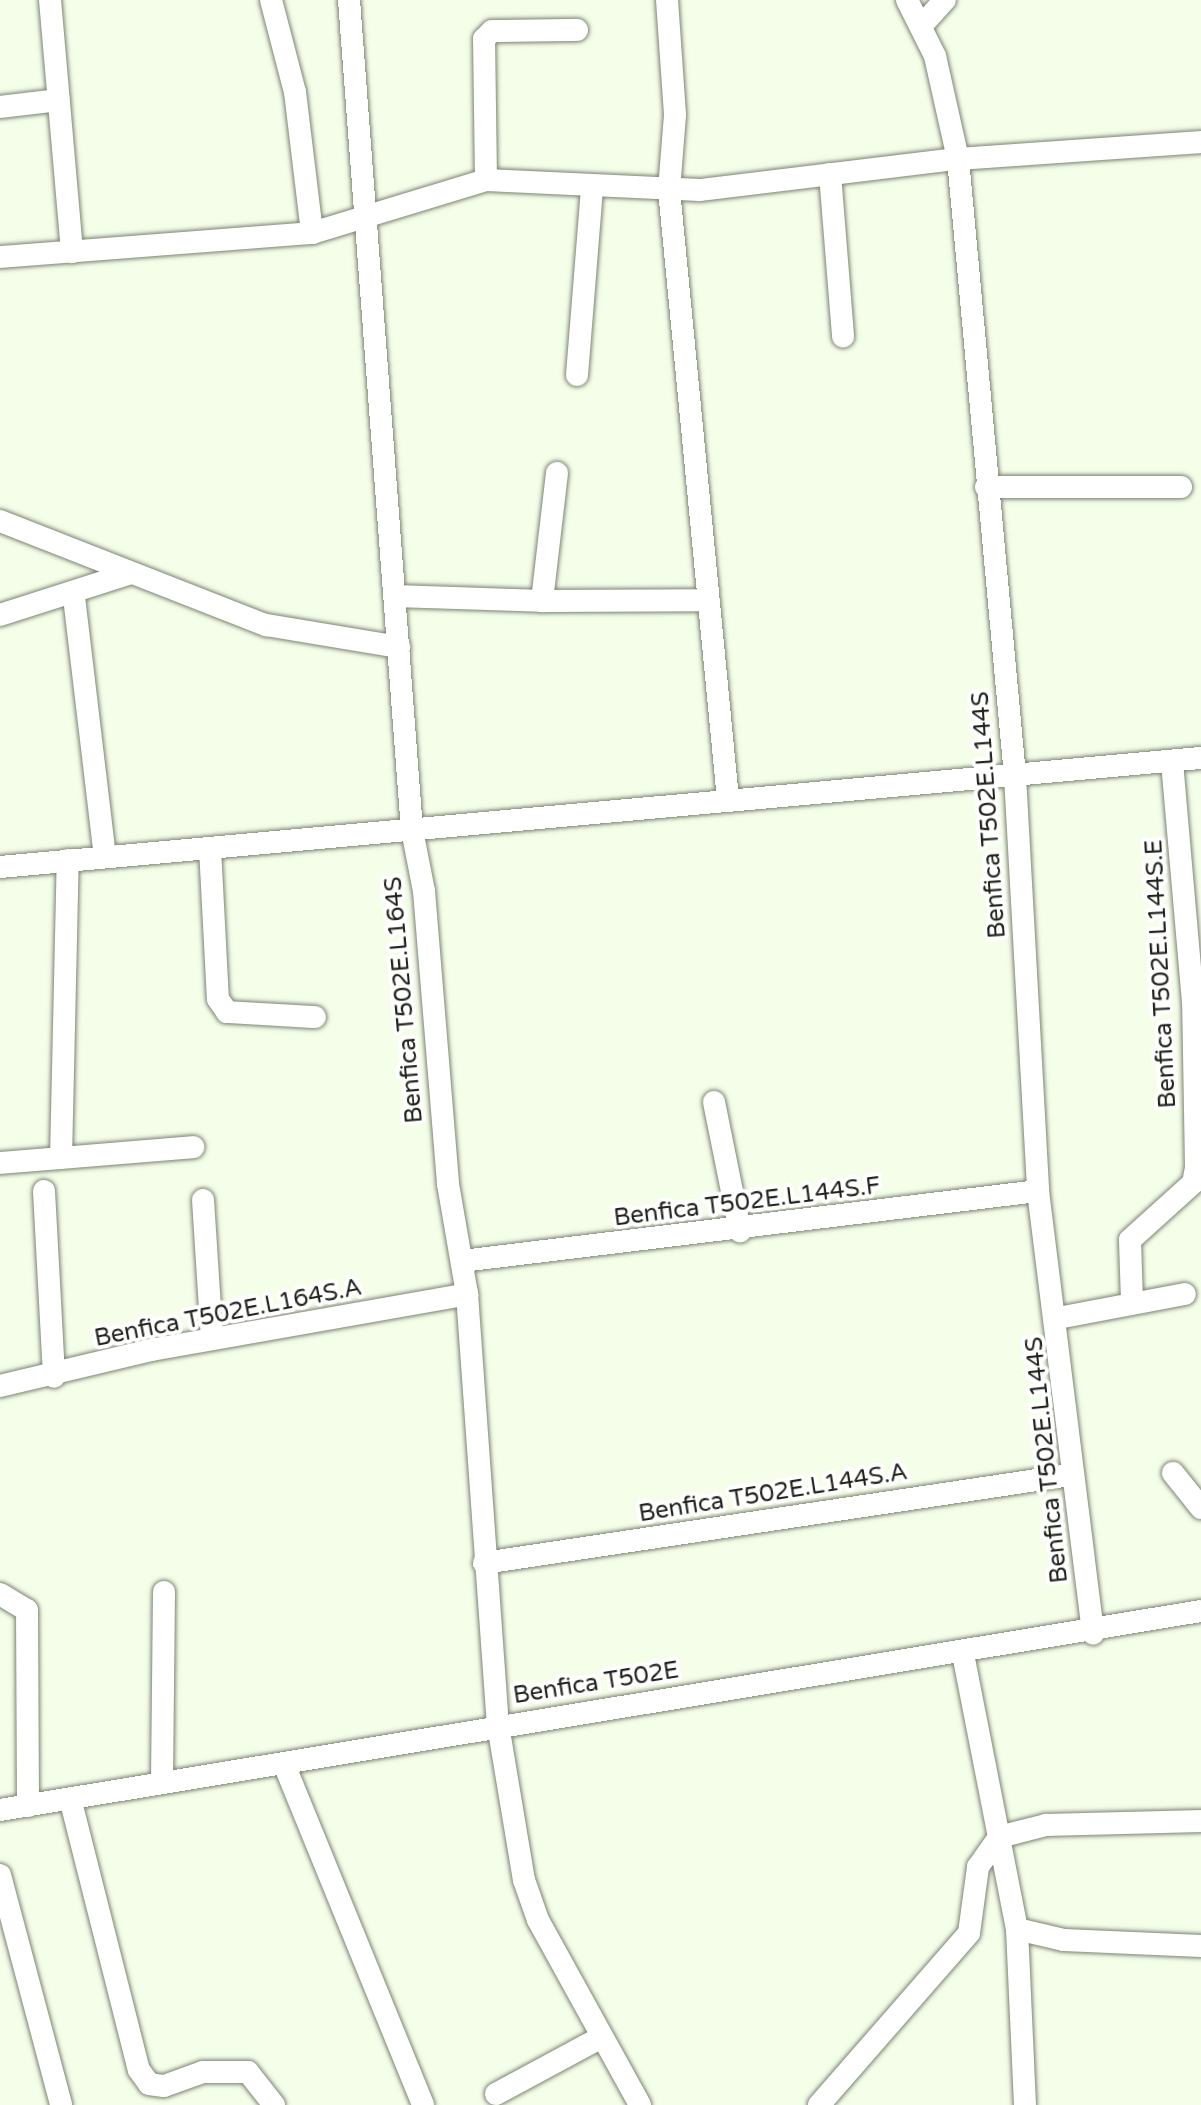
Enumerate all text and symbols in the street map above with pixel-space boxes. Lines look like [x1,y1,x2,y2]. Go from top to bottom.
street label: Benfica T502E.L144S [966,691,1012,939]
street label: Benfica T502E.L144S.E [1140,839,1182,1109]
street label: Benfica T502E.L164S [379,876,429,1124]
street label: Benfica T502E.L144S.F [612,1171,882,1233]
street label: Benfica T502E.L164S.A [92,1273,364,1353]
street label: Benfica T502E.L144S [1020,1335,1074,1585]
street label: Benfica T502E.L144S.A [637,1458,909,1528]
street label: Benfica T502E [511,1656,681,1710]

